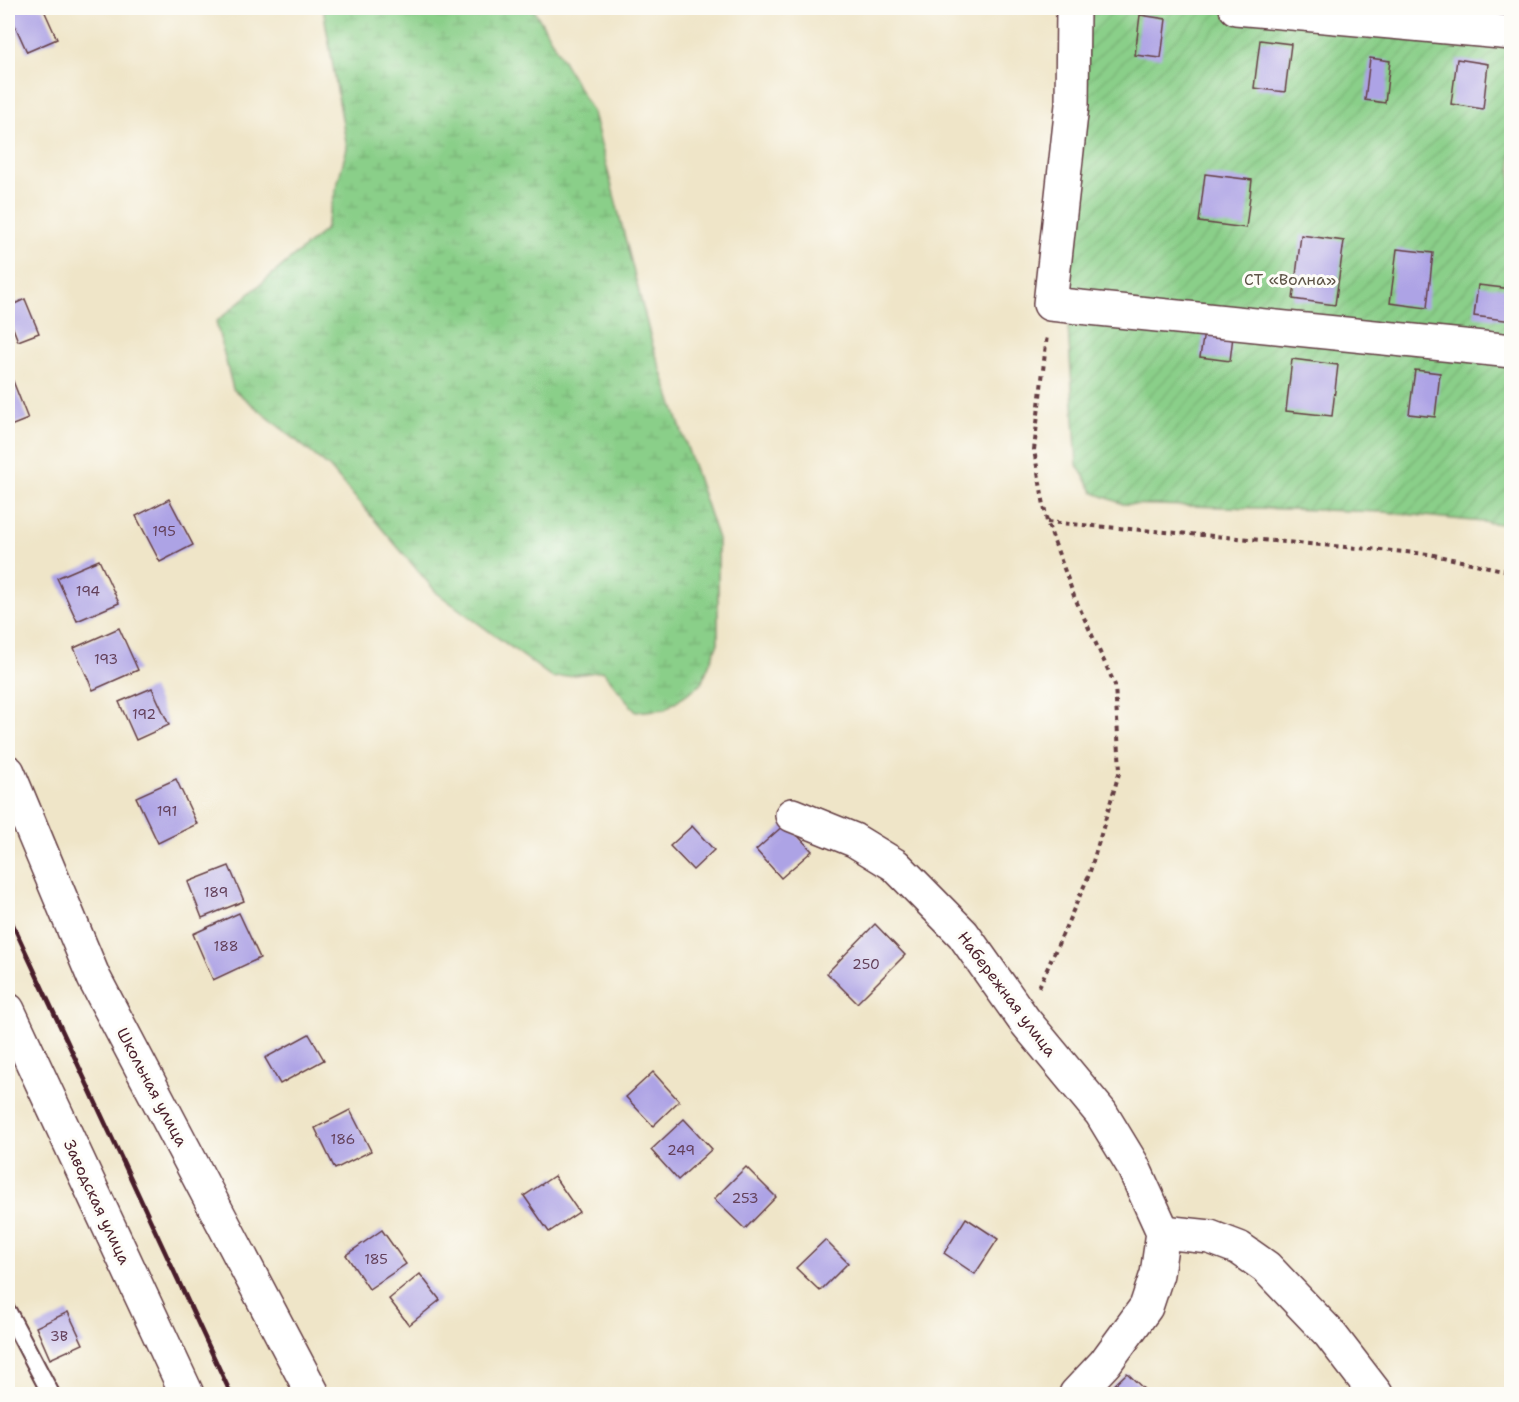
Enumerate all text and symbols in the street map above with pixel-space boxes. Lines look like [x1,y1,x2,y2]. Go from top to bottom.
park label: СТ «Волна» [1244,269,1336,290]
house number: 195 [152,522,176,540]
house number: 194 [76,582,100,600]
house number: 193 [94,650,118,668]
house number: 192 [132,705,156,723]
house number: 191 [157,802,177,820]
house number: 189 [204,883,228,901]
street label: Набережная улица [953,927,1061,1061]
house number: 188 [214,937,238,955]
house number: 250 [852,955,880,973]
street label: Школьная улица [112,1024,192,1150]
house number: 186 [331,1130,355,1148]
street label: Заводская улица [59,1136,135,1268]
house number: 249 [667,1141,695,1159]
house number: 253 [731,1189,759,1207]
house number: 185 [364,1250,388,1268]
house number: 3В [50,1327,68,1345]

